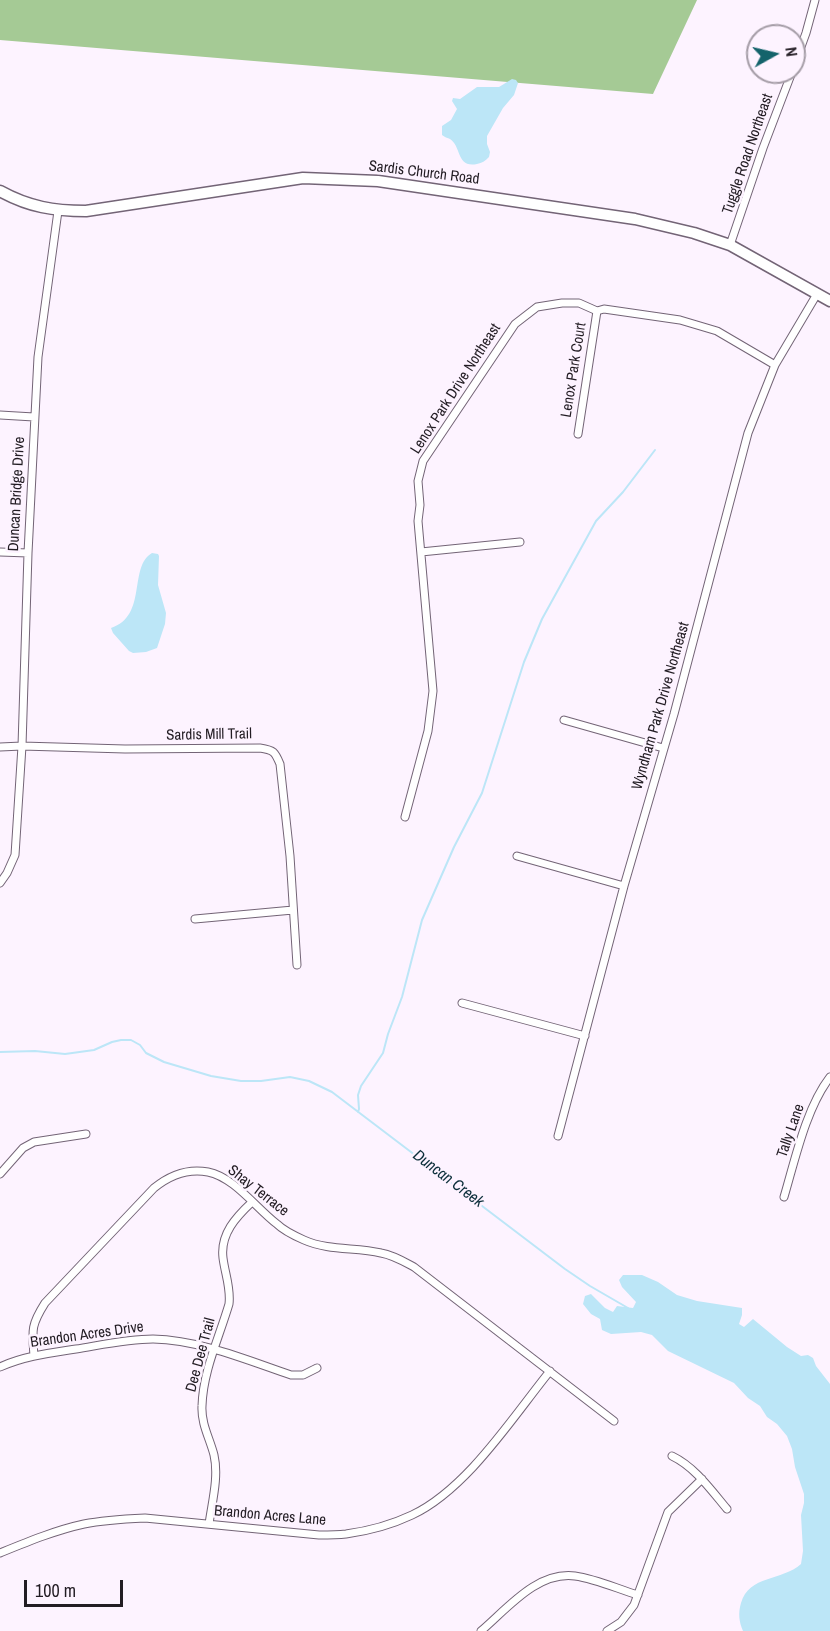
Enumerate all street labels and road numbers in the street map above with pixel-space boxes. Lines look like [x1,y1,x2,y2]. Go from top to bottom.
street label: Tuggle Road Northeast [719,91,777,217]
street label: Sardis Church Road [368,157,480,189]
street label: Lenox Park Drive Northeast [407,320,505,458]
street label: Lenox Park Court [558,321,590,419]
street label: Duncan Bridge Drive [5,436,29,552]
street label: Wyndham Park Drive Northeast [628,620,694,792]
street label: Sardis Mill Trail [166,725,252,745]
street label: Tally Lane [773,1102,809,1160]
street label: Shay Terrace [224,1162,292,1220]
street label: Dee Dee Trail [182,1316,220,1394]
street label: Brandon Acres Drive [29,1318,145,1352]
street label: Brandon Acres Lane [213,1502,327,1530]

